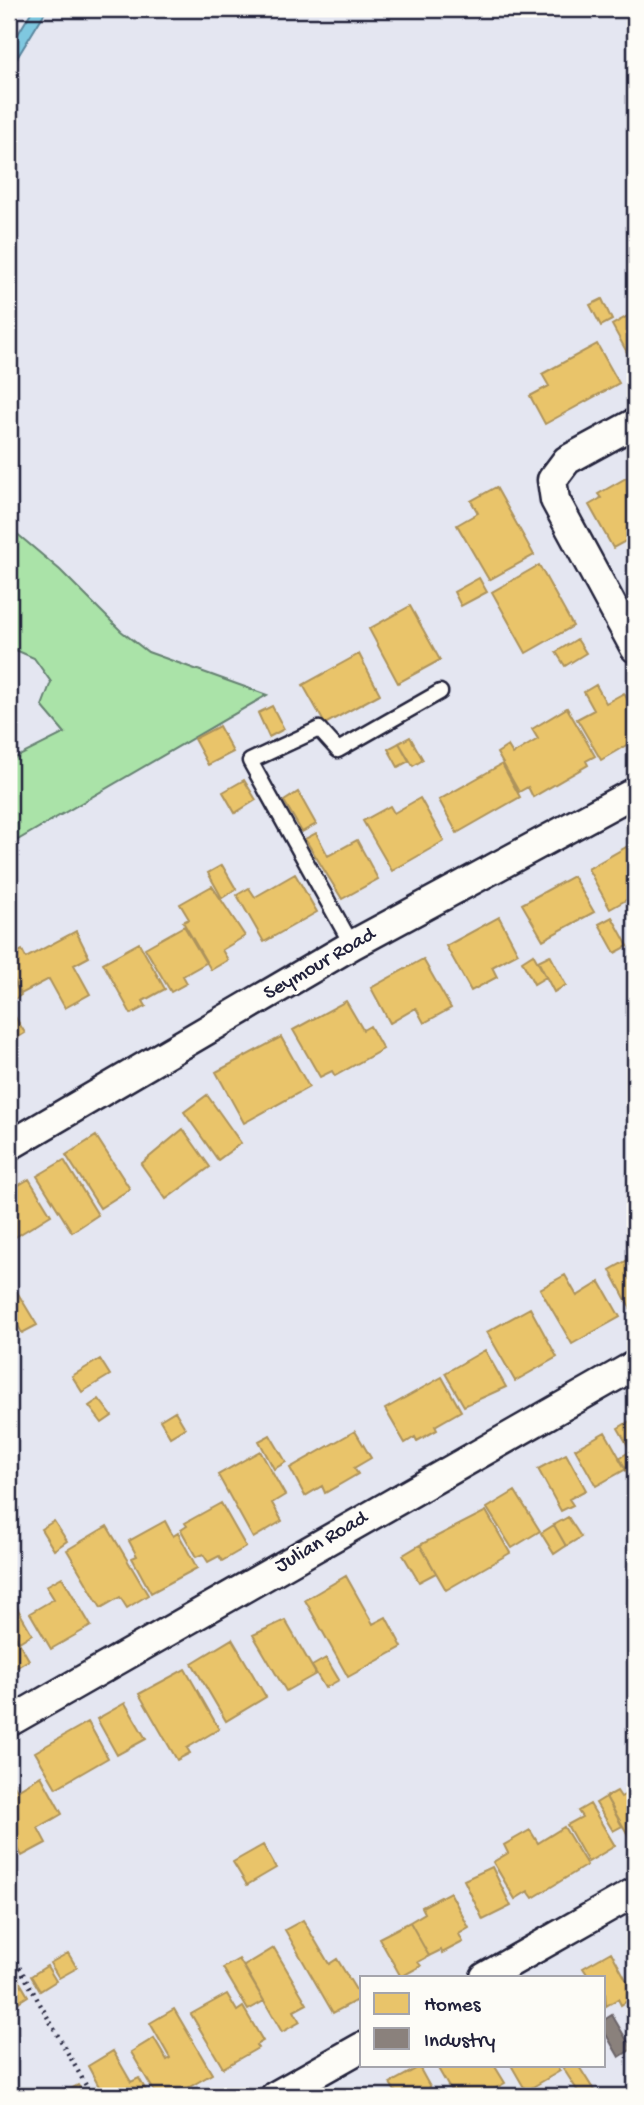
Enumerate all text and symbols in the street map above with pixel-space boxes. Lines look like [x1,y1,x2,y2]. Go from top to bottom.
street label: Seymour Road [260,922,382,1007]
street label: Julian Road [271,1506,374,1579]
legend [360,1976,606,2066]
text: Homes [424,1994,482,2019]
text: Industry [424,2030,495,2055]

